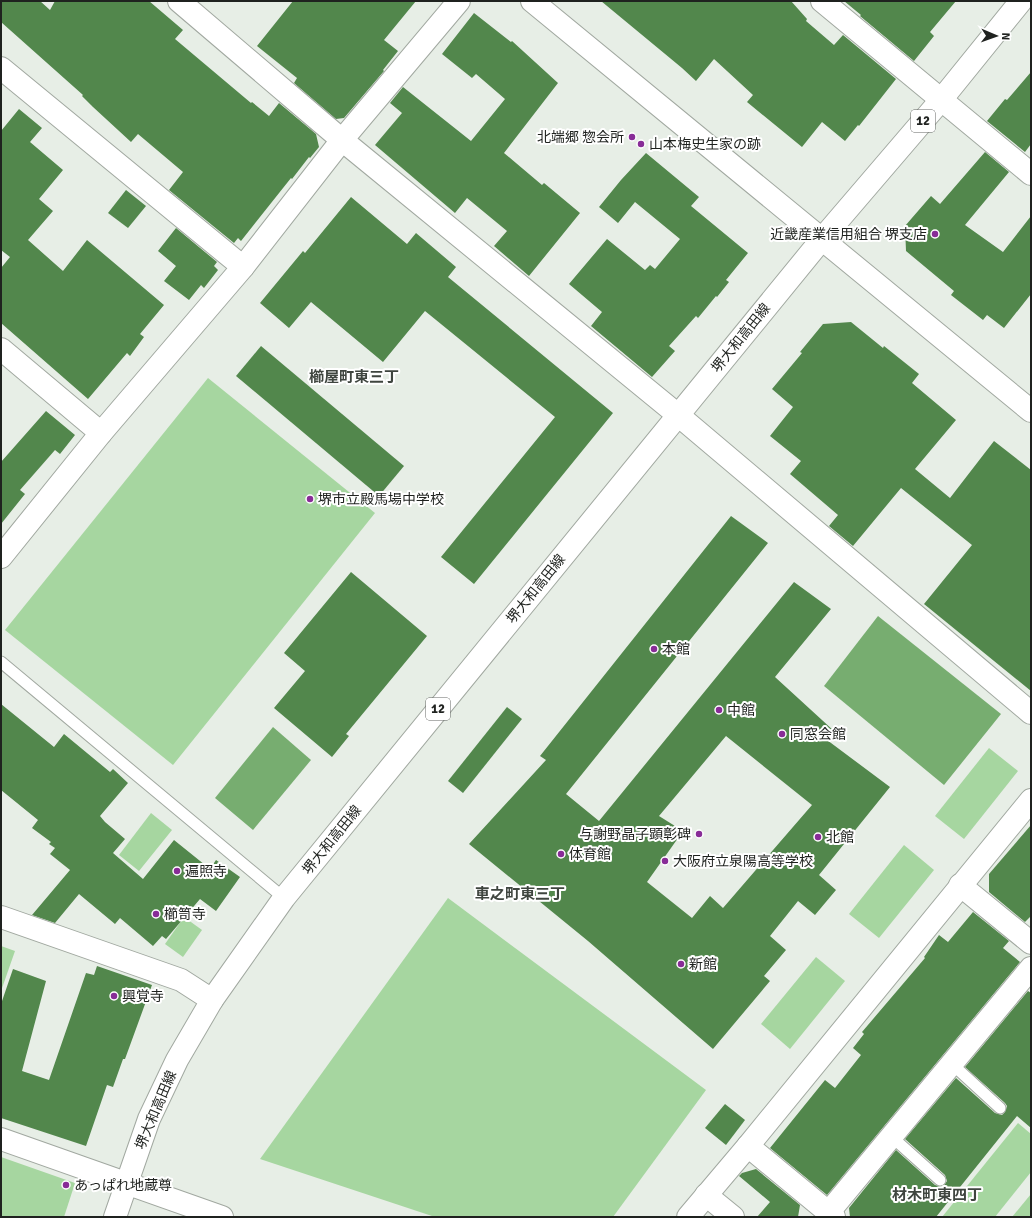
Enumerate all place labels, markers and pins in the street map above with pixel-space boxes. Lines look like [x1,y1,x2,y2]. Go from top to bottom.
place label: 北端郷 惣会所 [537,129,624,146]
marker: 北端郷 惣会所 [627,132,637,142]
place label: 山本梅史生家の跡 [649,136,761,153]
marker: 山本梅史生家の跡 [636,139,646,149]
place label: 近畿産業信用組合 堺支店 [770,226,927,243]
marker: 近畿産業信用組合 堺支店 [930,229,940,239]
place label: 堺市立殿馬場中学校 [318,491,444,508]
marker: 堺市立殿馬場中学校 [305,494,315,504]
place label: 本館 [662,641,690,658]
marker: 本館 [649,644,659,654]
place label: 中館 [727,702,755,719]
marker: 中館 [714,705,724,715]
place label: 同窓会館 [790,726,846,743]
marker: 同窓会館 [777,729,787,739]
place label: 与謝野晶子顕彰碑 [579,826,691,843]
marker: 与謝野晶子顕彰碑 [694,829,704,839]
place label: 北館 [826,829,854,846]
marker: 北館 [813,832,823,842]
place label: 体育館 [569,846,611,863]
marker: 体育館 [556,849,566,859]
place label: 大阪府立泉陽高等学校 [673,853,813,870]
marker: 大阪府立泉陽高等学校 [660,856,670,866]
place label: 遍照寺 [185,863,227,880]
marker: 遍照寺 [172,866,182,876]
place label: 櫛笥寺 [164,906,206,923]
marker: 櫛笥寺 [151,909,161,919]
place label: 新館 [689,956,717,973]
marker: 新館 [676,959,686,969]
place label: 興覚寺 [122,988,164,1005]
marker: 興覚寺 [109,991,119,1001]
place label: あっぱれ地蔵尊 [74,1177,172,1194]
marker: あっぱれ地蔵尊 [61,1180,71,1190]

